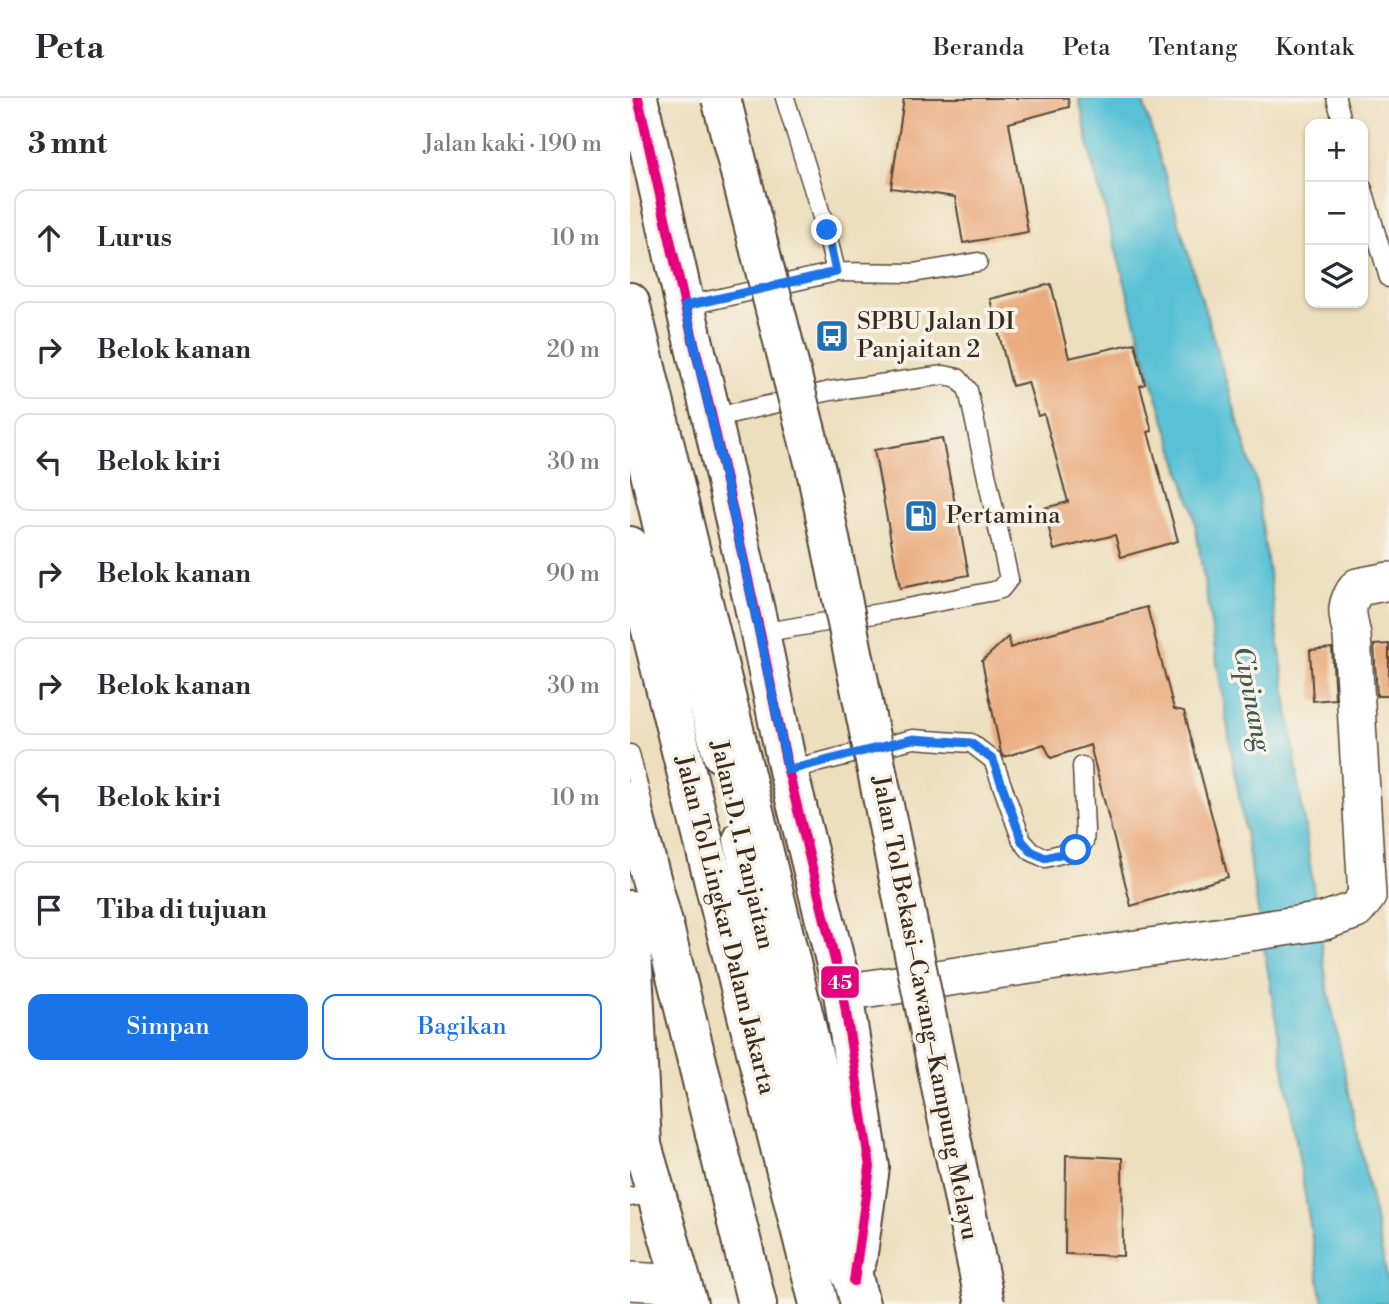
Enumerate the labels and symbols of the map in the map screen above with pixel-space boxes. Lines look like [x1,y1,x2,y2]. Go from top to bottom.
route end [811,214,842,245]
place label: SPBU Jalan DI Panjaitan 2 [857,307,1015,365]
bus stop icon: SPBU Jalan DI Panjaitan 2 [813,317,851,355]
fuel station icon: Pertamina [902,497,940,535]
place label: Pertamina [946,501,1061,531]
water label: Cipinang [1226,644,1278,756]
street label: Jalan D. I. Panjaitan [703,737,781,953]
street label: Jalan Tol Lingkar Dalam Jakarta [668,751,782,1098]
street label: Jalan Tol Bekasi–Cawang–Kampung Melayu [865,772,985,1243]
route start [1060,834,1091,865]
line badge: 45 [820,965,860,999]
text: 45 [828,971,852,995]

